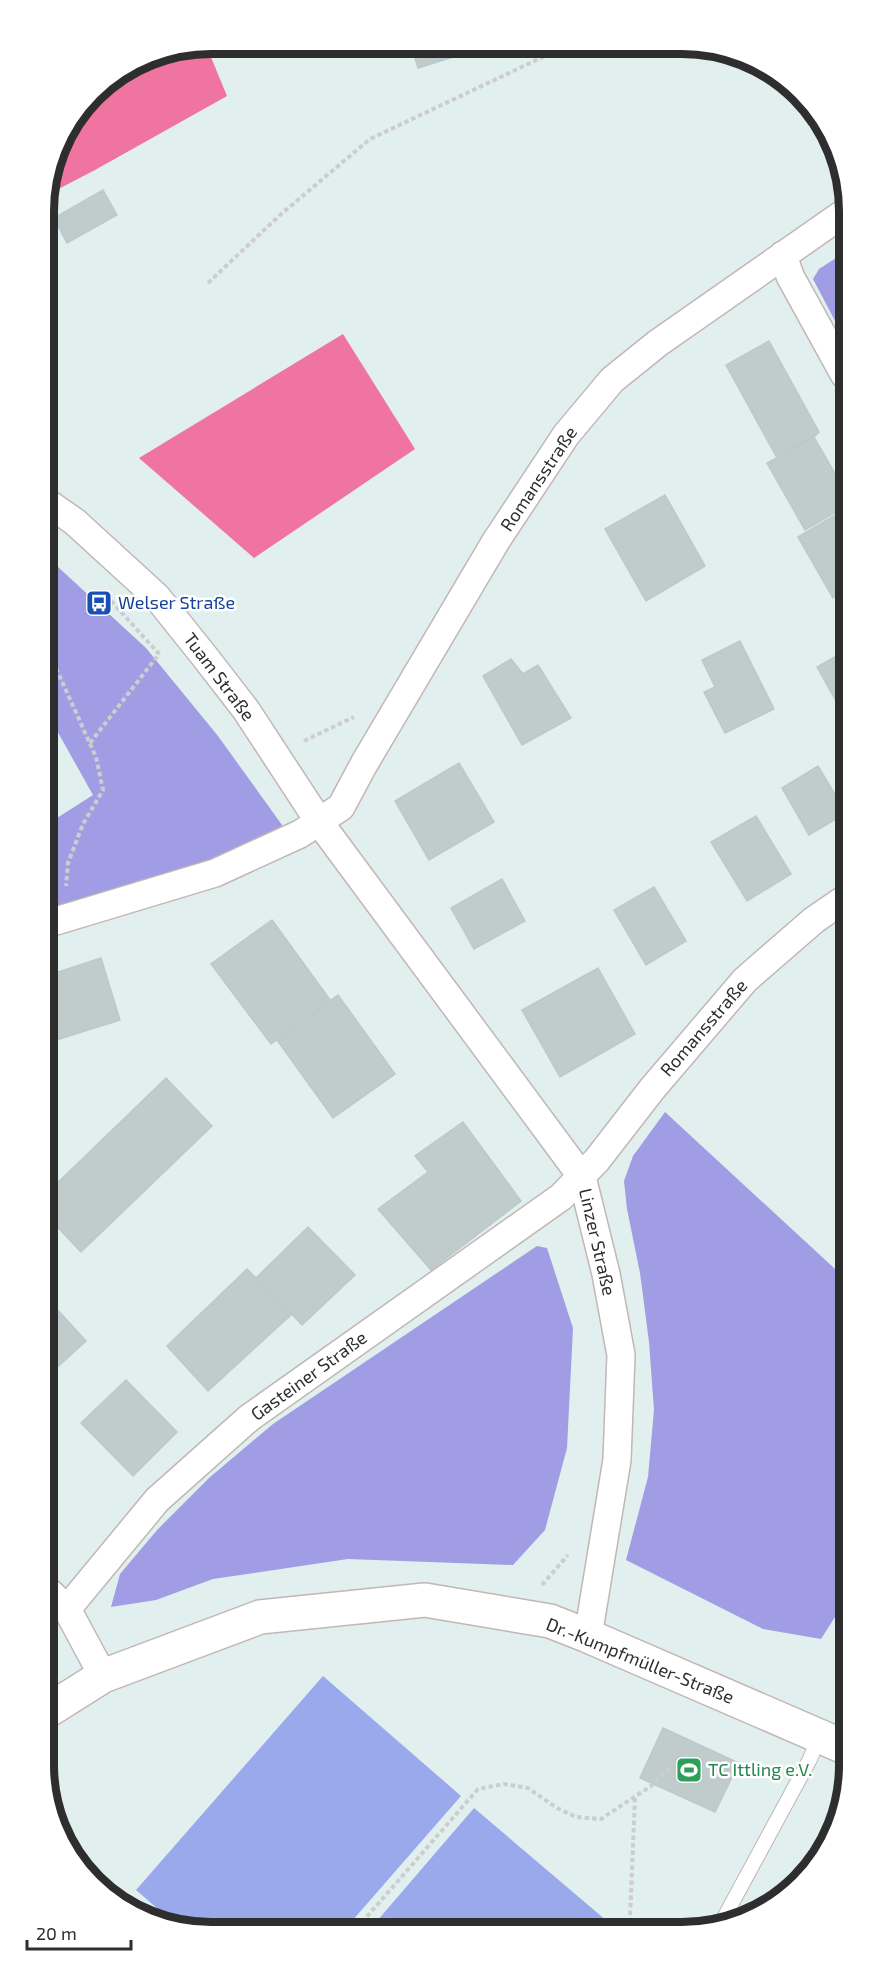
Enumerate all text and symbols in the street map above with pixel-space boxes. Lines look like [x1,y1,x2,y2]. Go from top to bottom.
street label: Romansstraße [495,422,581,535]
bus stop icon: Welser Straße [84,588,114,618]
place label: Welser Straße [118,591,235,613]
street label: Tuam Straße [180,628,260,725]
street label: Romansstraße [655,974,751,1080]
street label: Linzer Straße [575,1186,621,1298]
street label: Gasteiner Straße [246,1326,371,1425]
street label: Dr.-Kumpfmüller-Straße [543,1612,738,1708]
sports icon: TC Ittling e.V. [674,1755,704,1785]
place label: TC Ittling e.V. [708,1758,812,1780]
scale bar [27,1913,130,1951]
text: 20 m [36,1922,77,1944]

